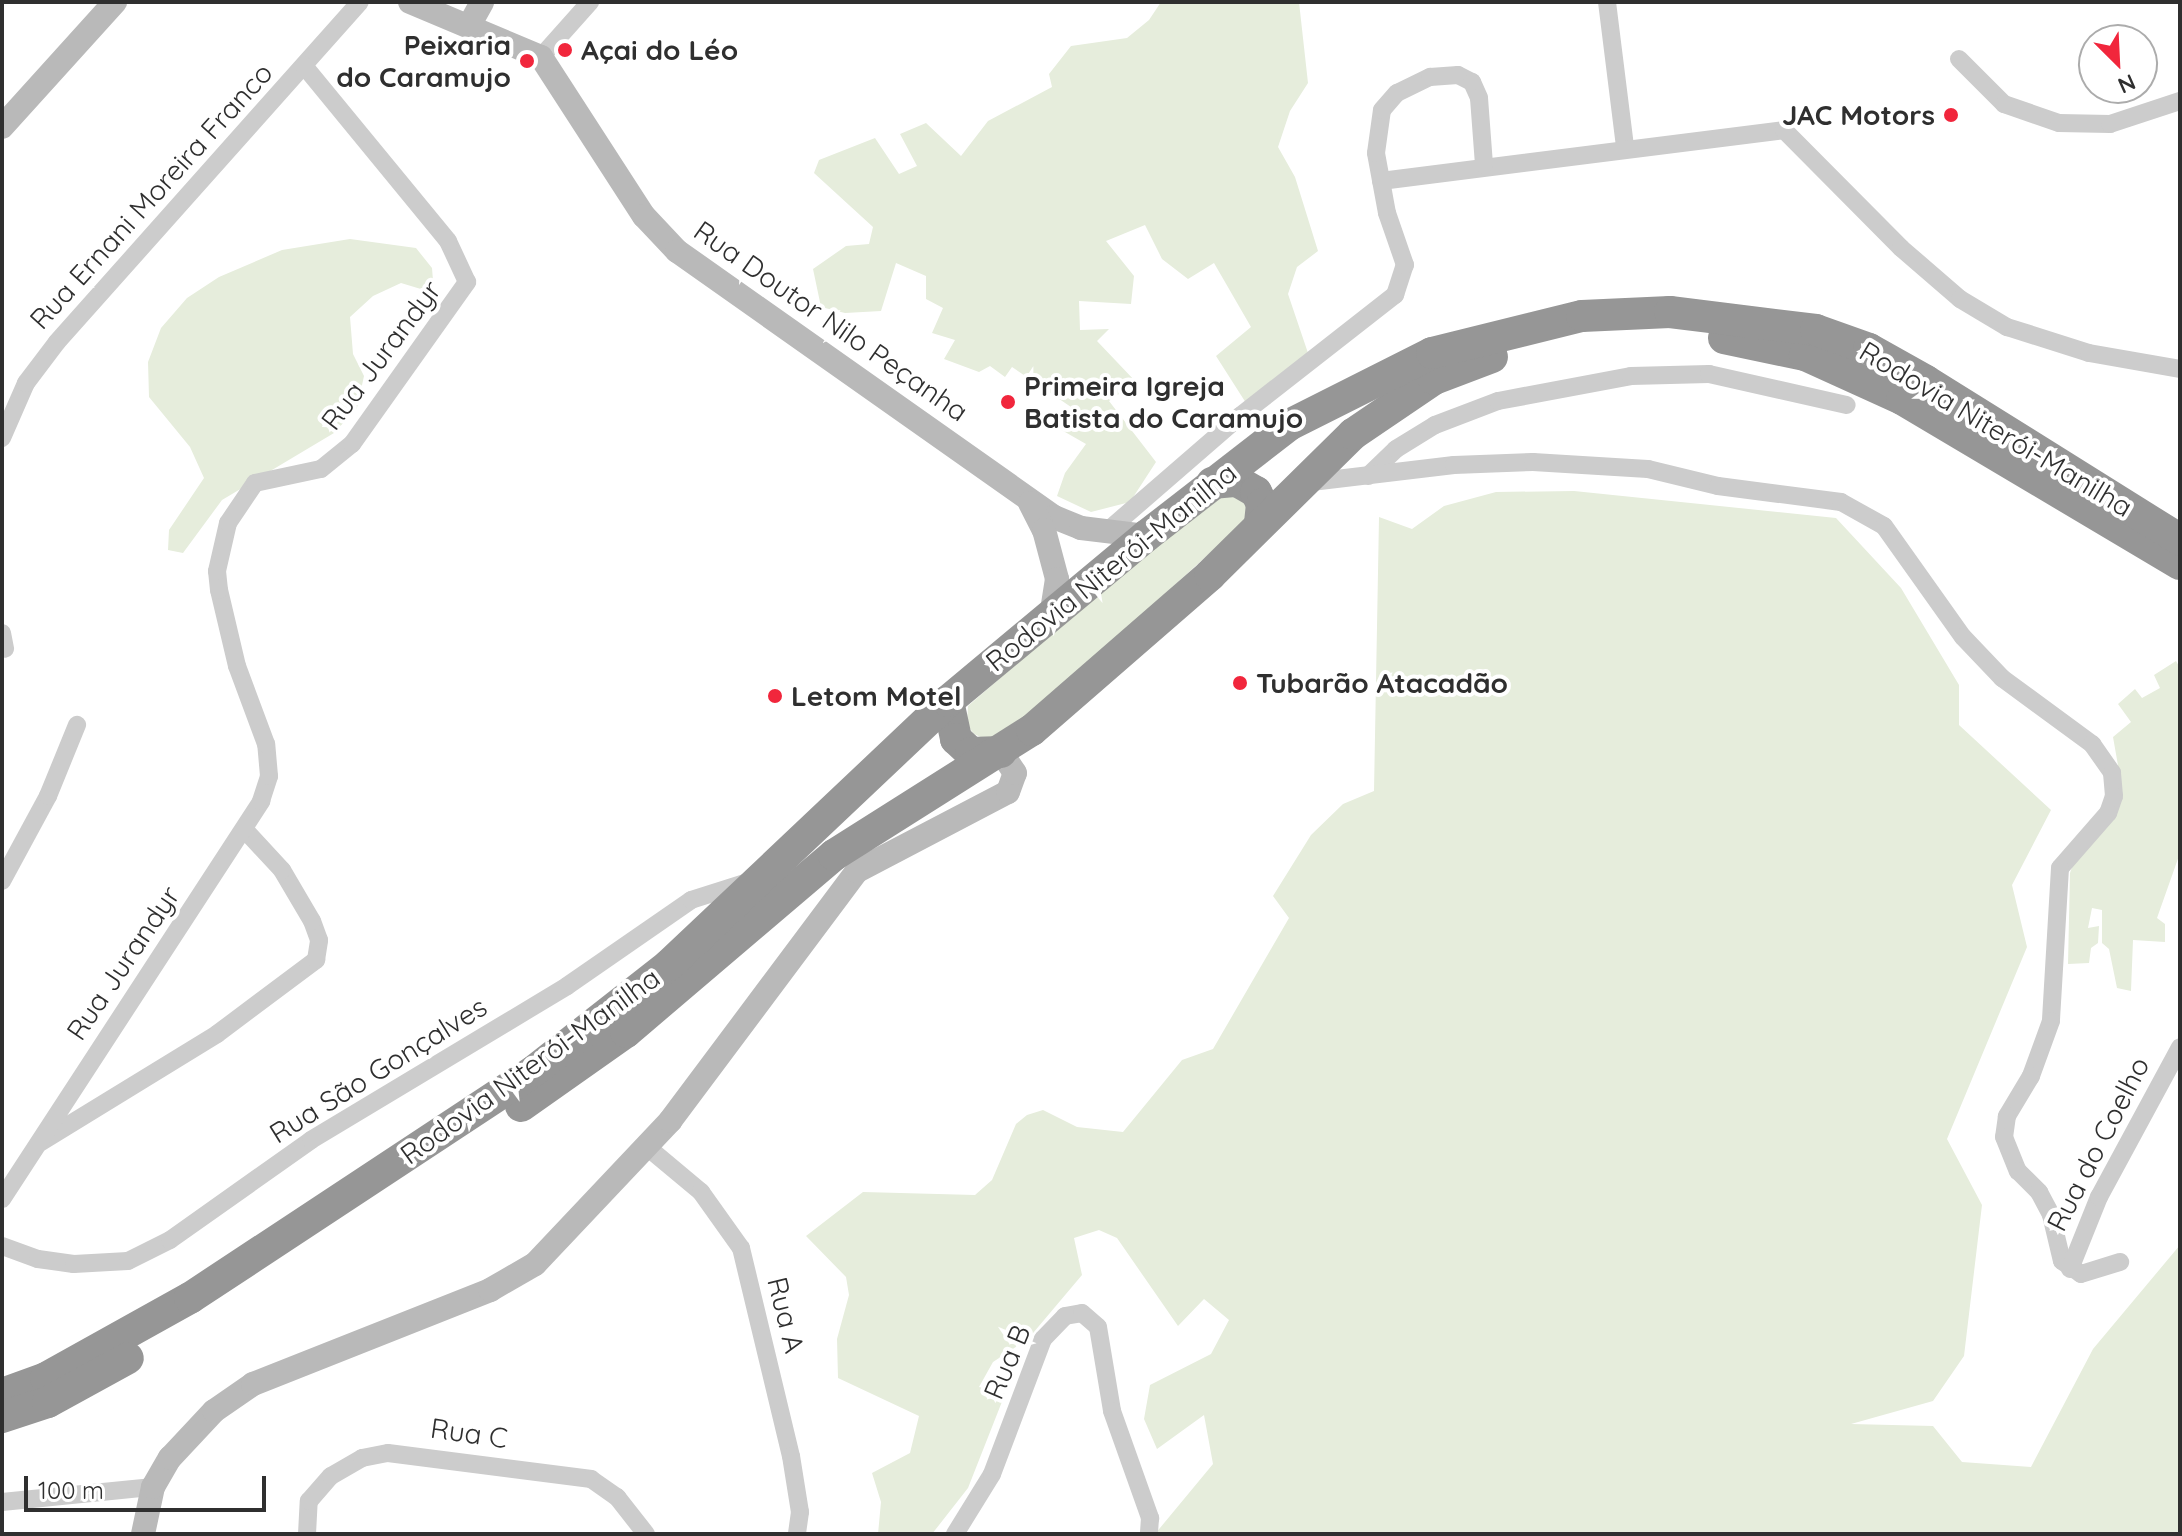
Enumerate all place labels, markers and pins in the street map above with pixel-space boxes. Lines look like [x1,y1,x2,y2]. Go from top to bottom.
place label: Peixaria do Caramujo [336,28,511,94]
place label: Açai do Léo [581,33,738,67]
marker: Açai do Léo [556,41,574,59]
marker: Peixaria do Caramujo [518,52,536,70]
place label: JAC Motors [1782,98,1935,132]
marker: JAC Motors [1942,106,1960,124]
place label: Primeira Igreja Batista do Caramujo [1024,369,1303,435]
marker: Primeira Igreja Batista do Caramujo [999,393,1017,411]
place label: Tubarão Atacadão [1256,666,1508,700]
marker: Tubarão Atacadão [1231,674,1249,692]
place label: Letom Motel [791,679,961,713]
marker: Letom Motel [766,687,784,705]

